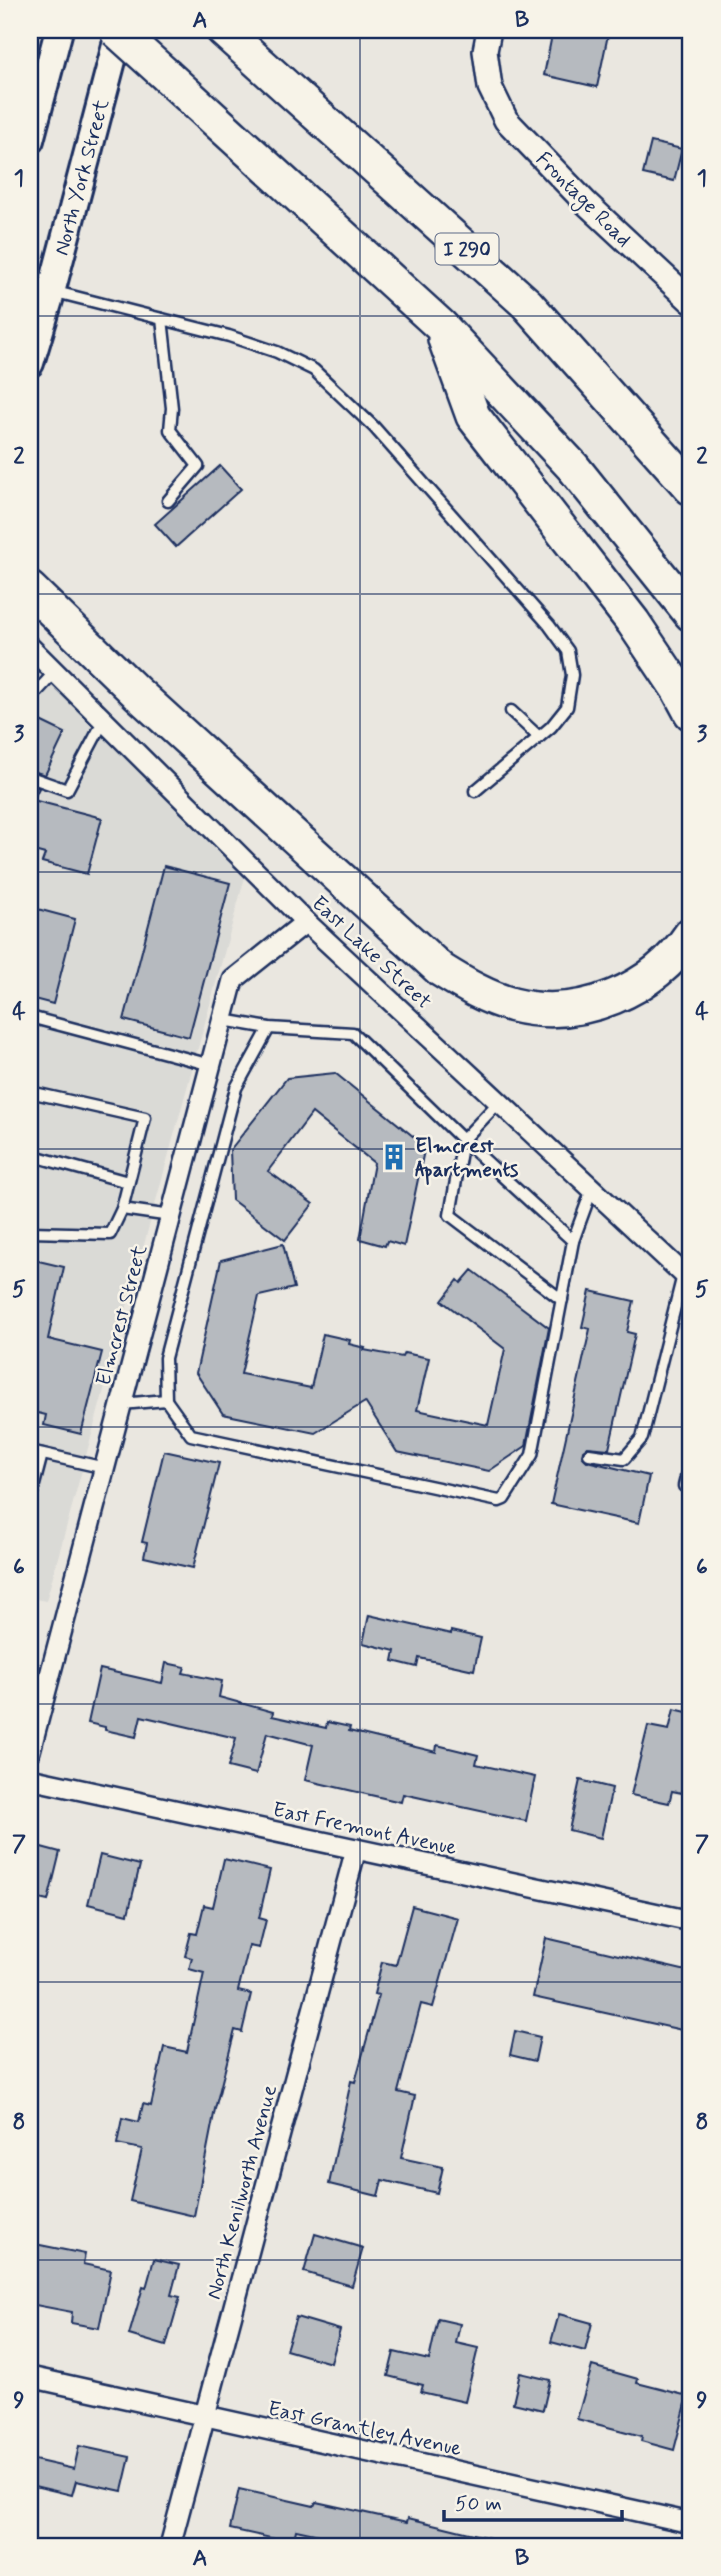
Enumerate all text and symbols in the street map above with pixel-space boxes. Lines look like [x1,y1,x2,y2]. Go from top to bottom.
text: A [192,6,208,36]
text: B [515,6,530,36]
street label: North York Street [48,95,116,258]
street label: Frontage Road [529,146,637,254]
text: 1 [14,164,24,194]
text: 1 [697,164,707,194]
road number: I 290 [435,233,498,264]
text: 2 [13,442,25,472]
text: 2 [696,442,708,472]
text: 3 [14,720,25,750]
text: 3 [697,720,708,750]
street label: East Lake Street [305,890,437,1016]
text: 4 [12,997,26,1027]
text: 4 [695,997,709,1027]
place label: Elmcrest Apartments [415,1132,519,1185]
building icon: Elmcrest Apartments [379,1142,409,1172]
street label: Elmcrest Street [90,1241,154,1389]
text: 5 [12,1275,26,1305]
text: 5 [695,1275,709,1305]
text: 6 [13,1553,25,1583]
text: 6 [696,1553,708,1583]
street label: East Fremont Avenue [270,1796,460,1862]
text: 7 [12,1830,26,1860]
text: 7 [695,1830,709,1860]
street label: North Kenilworth Avenue [200,2082,284,2303]
text: 8 [13,2108,25,2138]
text: 8 [696,2108,708,2138]
text: 9 [13,2386,25,2416]
text: 9 [696,2386,708,2416]
street label: East Grantley Avenue [265,2395,464,2463]
scale bar [444,2478,623,2522]
text: 50 m [455,2490,502,2518]
text: A [192,2544,208,2574]
text: B [515,2544,530,2574]

